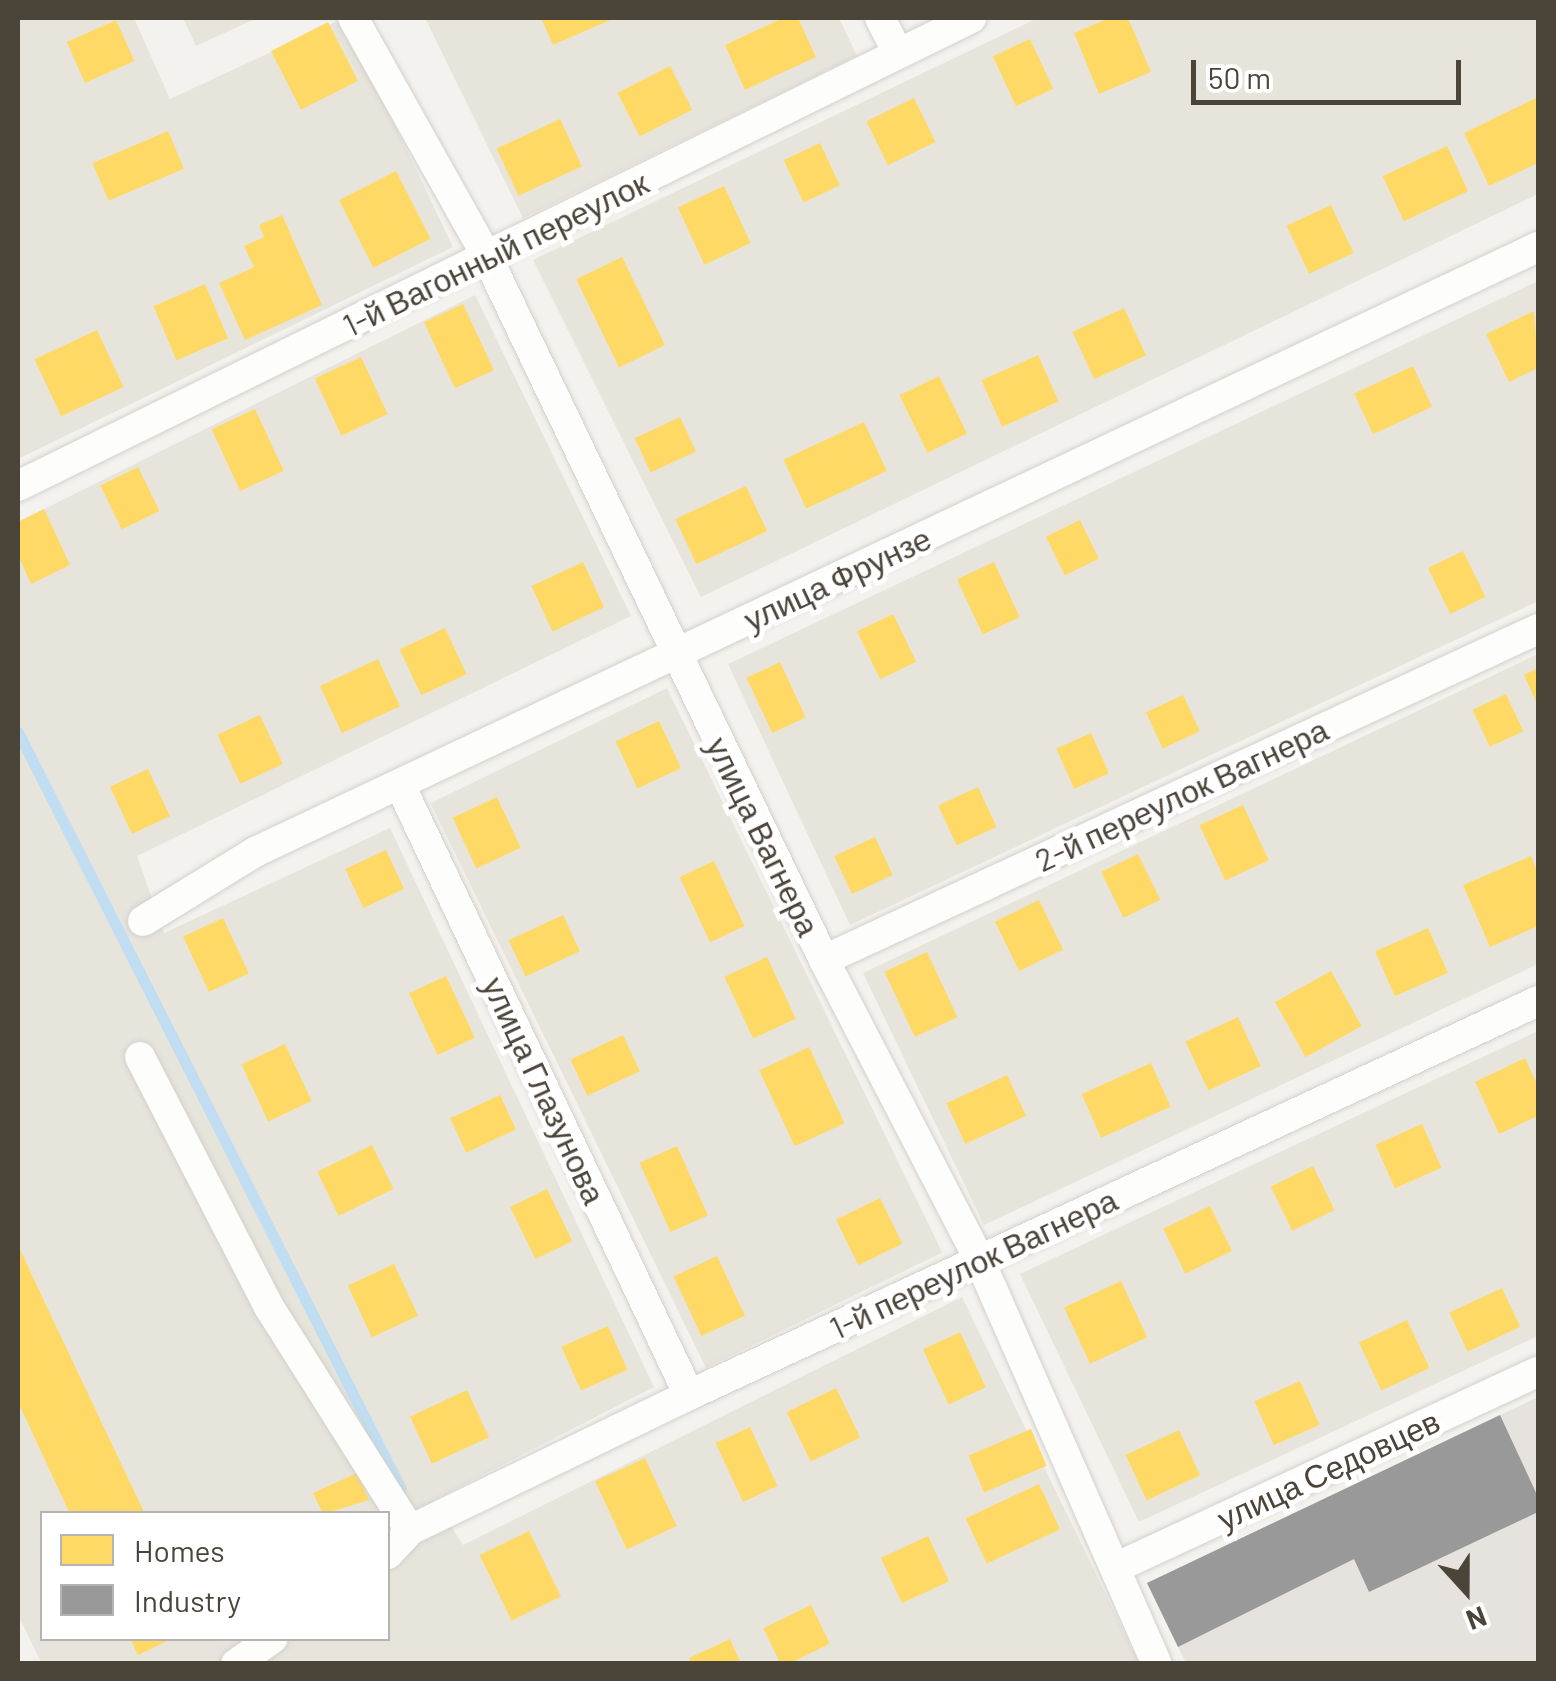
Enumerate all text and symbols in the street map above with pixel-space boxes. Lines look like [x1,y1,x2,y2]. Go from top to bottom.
scale bar [1196,40,1466,102]
text: 50 m [1208,59,1271,95]
street label: 1-й Вагонный переулок [336,162,654,344]
street label: улица Фрунзе [737,518,937,638]
street label: 2-й переулок Вагнера [1028,709,1334,879]
street label: улица Вагнера [699,730,829,942]
street label: улица Глазунова [476,970,614,1210]
street label: 1-й переулок Вагнера [823,1179,1123,1347]
street label: улица Седовцев [1211,1401,1445,1537]
legend [40,1511,390,1641]
text: Homes [134,1532,225,1568]
north arrow [1416,1541,1516,1641]
text: Industry [134,1582,241,1618]
text: N [1462,1600,1492,1638]

